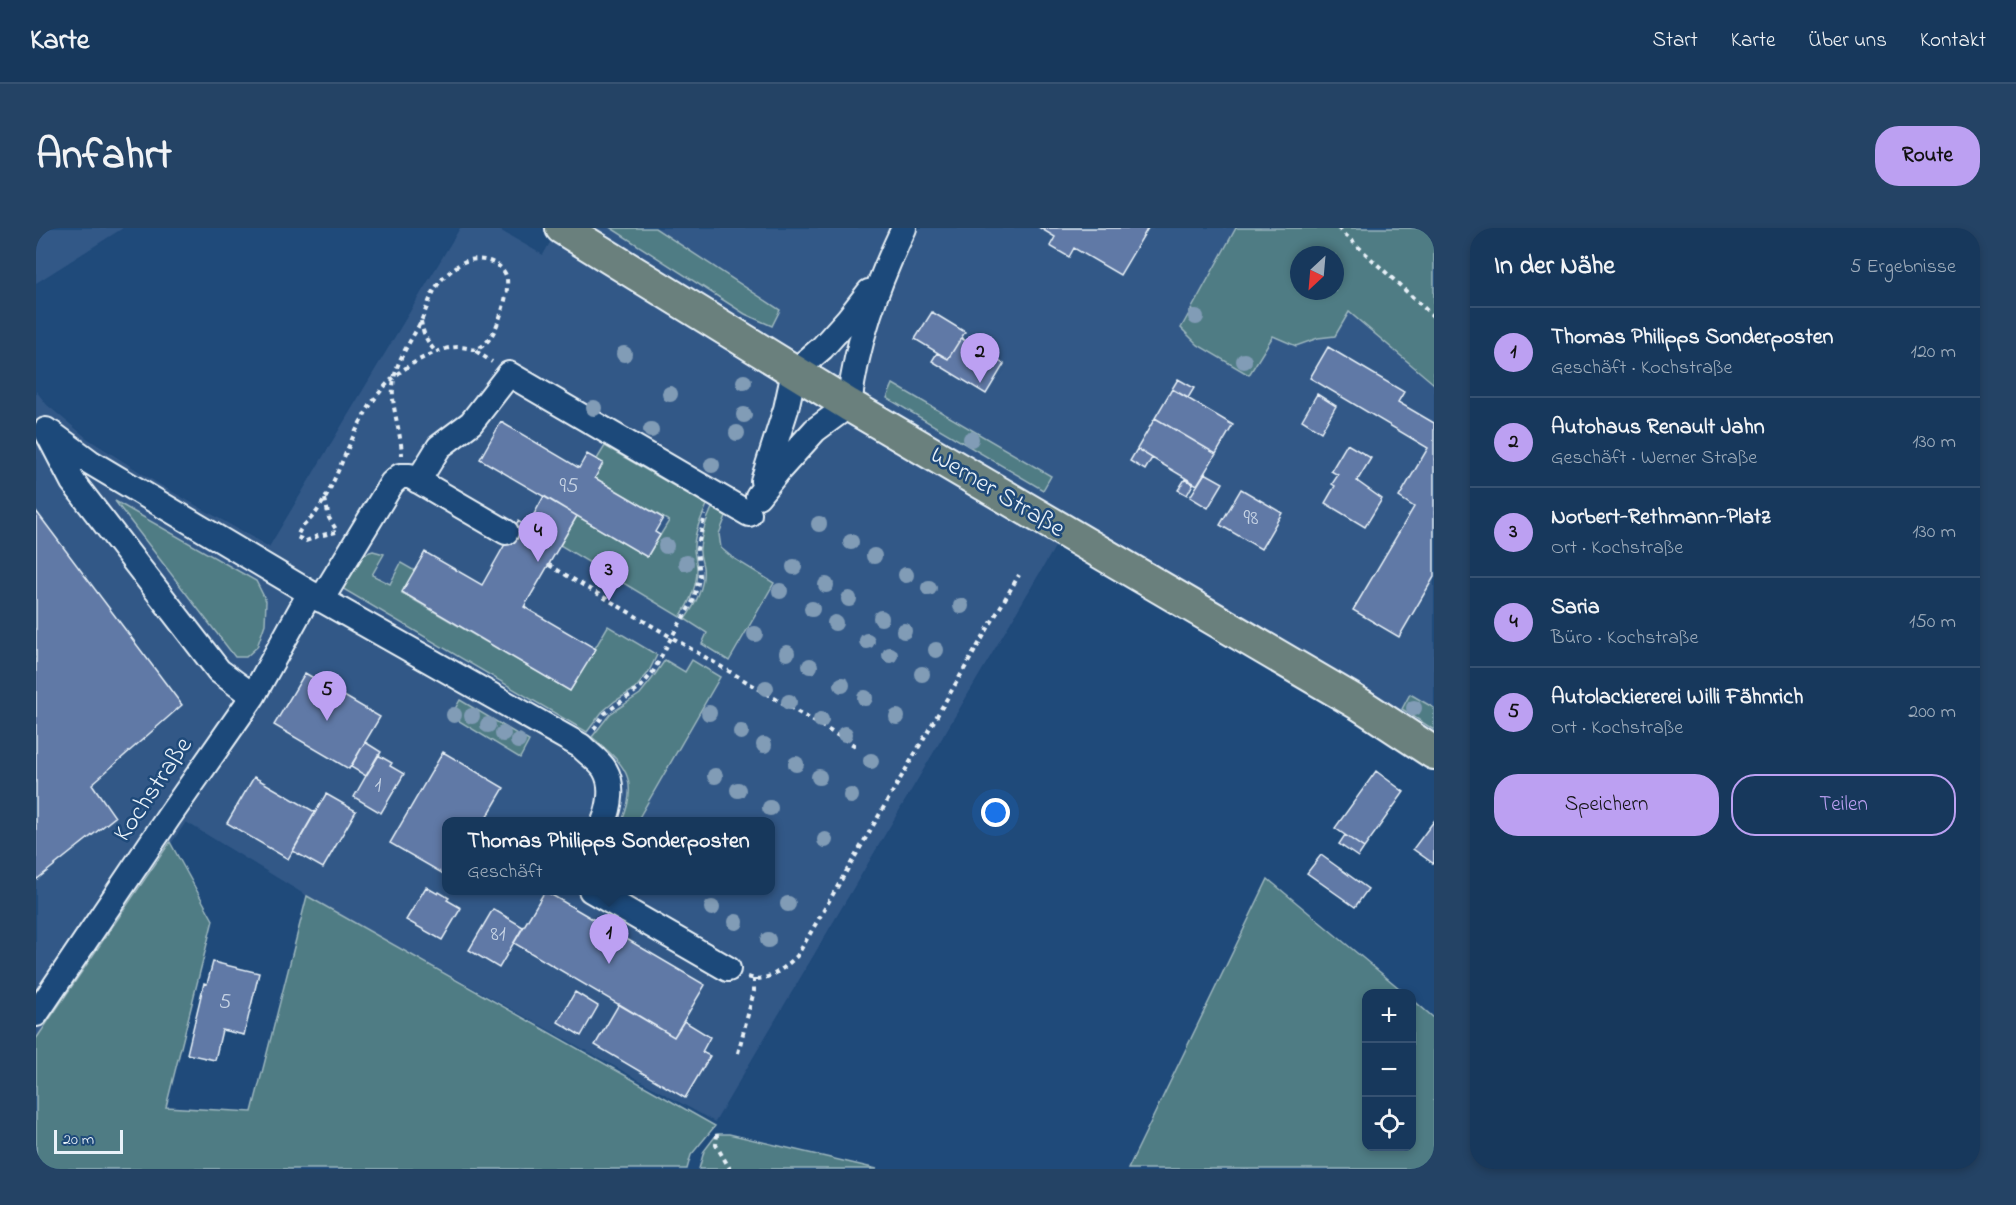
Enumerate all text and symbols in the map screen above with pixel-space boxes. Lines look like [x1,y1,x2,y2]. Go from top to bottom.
text: Karte [30,21,89,62]
text: Start [1652,26,1698,56]
text: Karte [1731,26,1775,56]
text: Über uns [1808,26,1887,56]
text: Kontakt [1920,26,1986,56]
text: Anfahrt [36,126,172,187]
button: Route [1875,126,1980,186]
north arrow [1290,246,1344,300]
text: In der Nähe [1494,248,1615,286]
text: 5 Ergebnisse [1850,253,1956,282]
text: Thomas Philipps Sonderposten [1551,322,1833,354]
pin: 2 [960,334,1000,383]
text: 1 [1510,338,1517,367]
text: 120 m [1911,338,1956,367]
text: Geschäft · Kochstraße [1551,354,1732,383]
text: Autohaus Renault Jahn [1551,412,1765,444]
text: 2 [1509,428,1518,457]
text: 130 m [1912,428,1956,457]
street label: Werner Straße [922,438,1072,549]
text: Geschäft · Werner Straße [1551,444,1757,473]
house number: 95 [559,471,579,503]
text: Norbert-Rethmann-Platz [1551,502,1770,534]
house number: 98 [1244,503,1258,535]
pin: 4 [518,512,558,562]
text: 3 [1509,518,1518,547]
text: 130 m [1912,518,1956,547]
text: Ort · Kochstraße [1551,534,1683,563]
pin: 3 [590,552,628,601]
text: Saria [1551,592,1600,624]
text: 4 [1509,608,1518,637]
text: 150 m [1909,608,1956,637]
text: Büro · Kochstraße [1551,624,1699,653]
pin: 5 [308,672,346,721]
text: Autolackiererei Willi Fähnrich [1551,682,1804,714]
text: 5 [1508,698,1519,727]
text: 200 m [1908,698,1956,727]
text: Ort · Kochstraße [1551,714,1683,743]
street label: Kochstraße [105,730,203,850]
house number: 1 [375,770,382,802]
button: Speichern [1494,774,1719,836]
button: Teilen [1731,774,1956,836]
your location [981,798,1010,827]
popup [442,817,775,895]
text: Thomas Philipps Sonderposten [467,826,750,858]
text: Geschäft [467,858,543,887]
pin: 1 [590,914,628,964]
house number: 81 [490,919,506,951]
house number: 5 [219,987,231,1019]
map controls [1362,989,1416,1151]
button: + [1362,989,1416,1043]
button: − [1362,1043,1416,1097]
button: locate [1362,1097,1416,1151]
scale bar [54,1127,123,1154]
text: 20 m [63,1128,94,1152]

